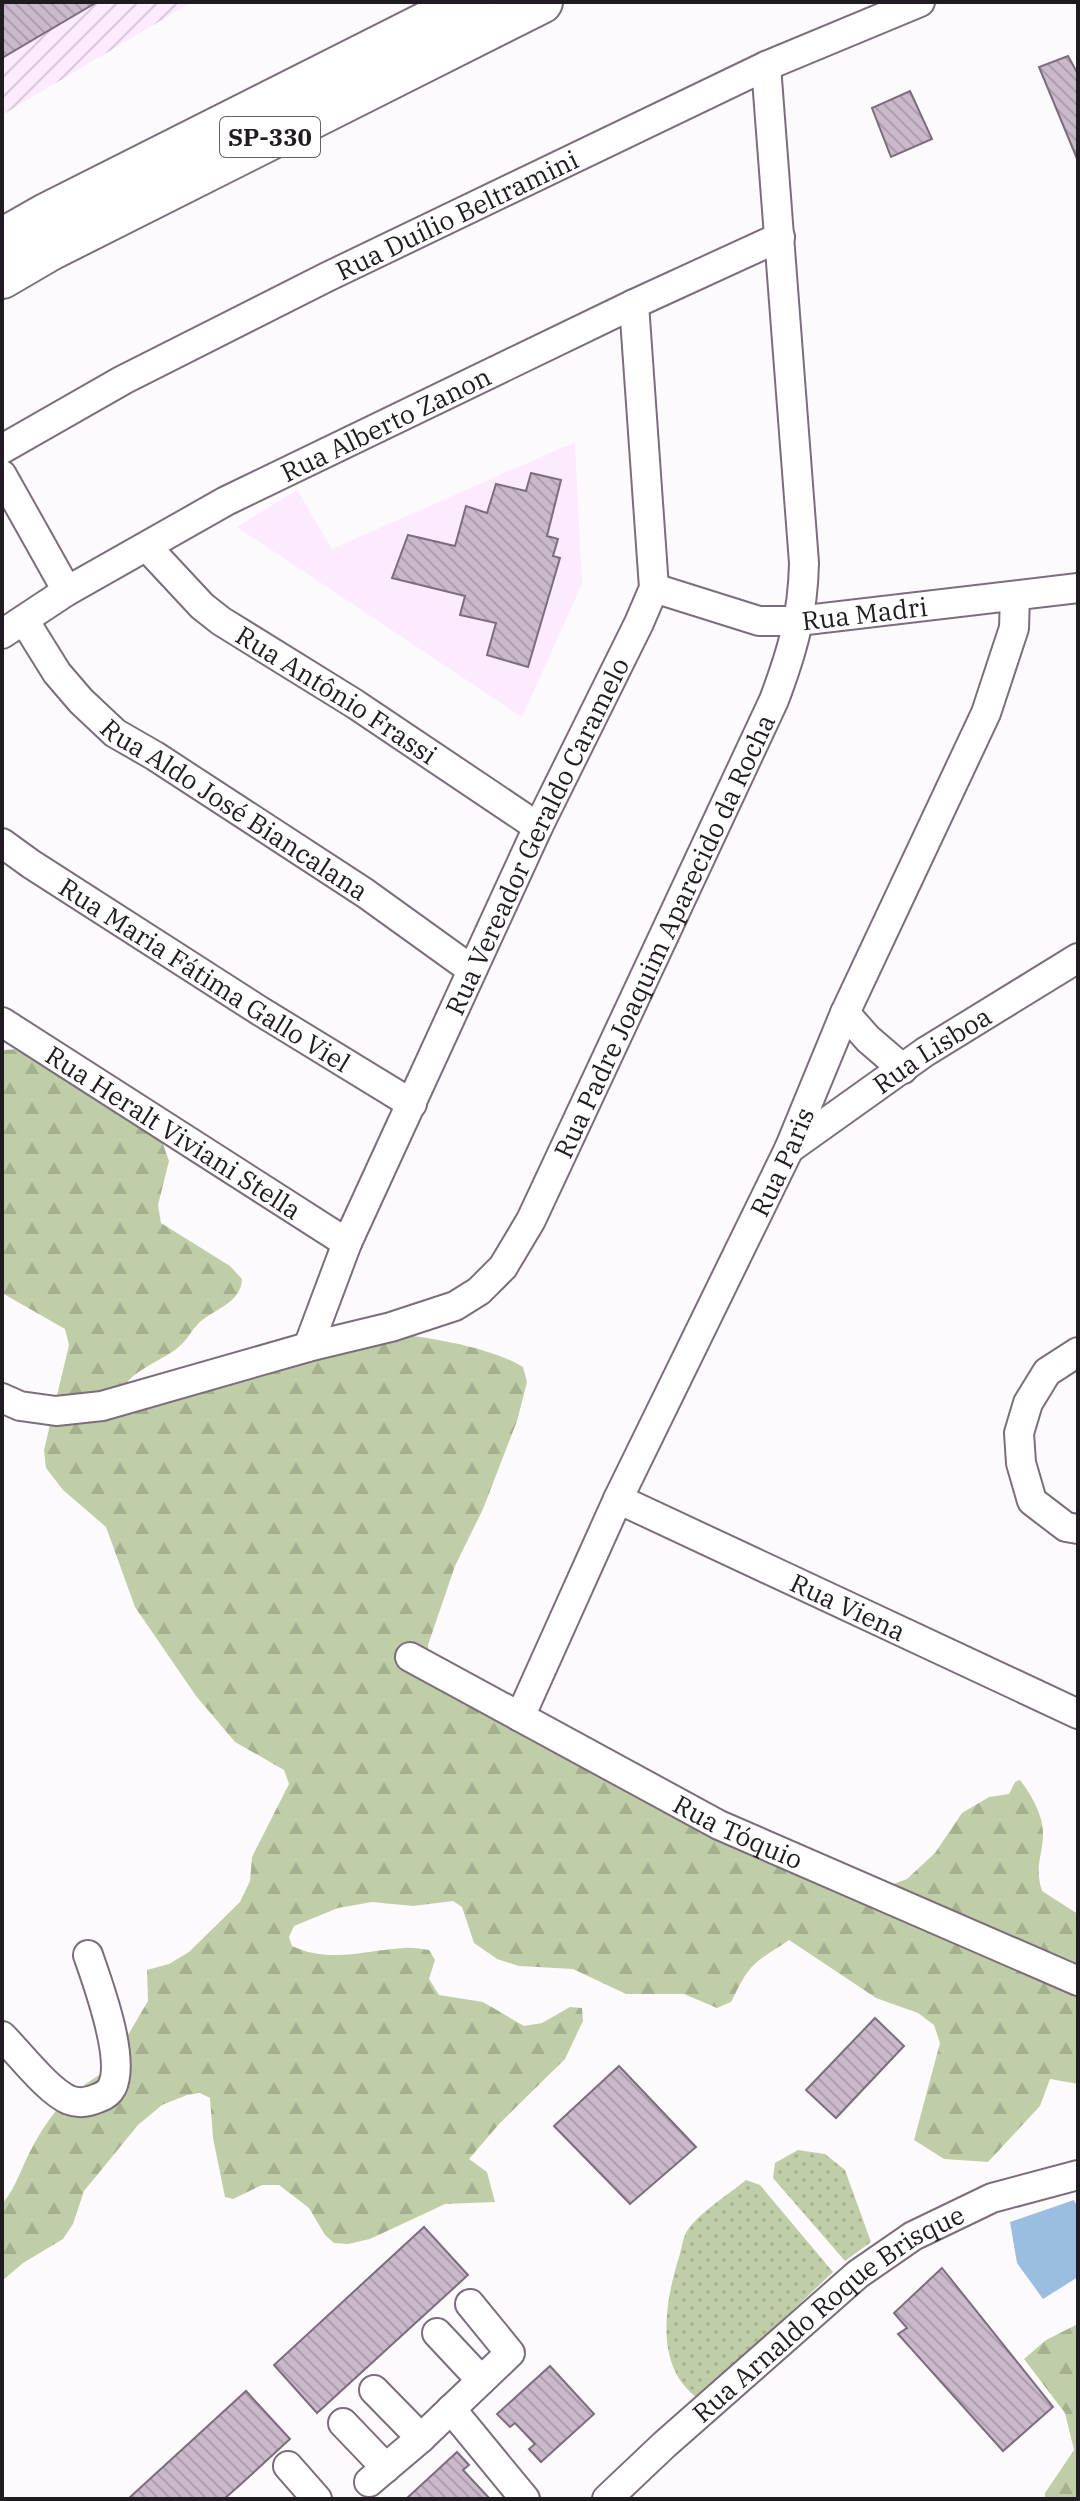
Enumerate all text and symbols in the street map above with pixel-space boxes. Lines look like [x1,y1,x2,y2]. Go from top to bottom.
road number: SP-330 [220,117,320,157]
street label: Rua Duílio Beltramini [330,142,584,287]
street label: Rua Alberto Zanon [275,359,496,489]
street label: Rua Madri [800,589,929,637]
street label: Rua Antônio Frassi [230,618,444,772]
street label: Rua Vereador Geraldo Caramelo [437,652,636,1020]
street label: Rua Padre Joaquim Aparecido da Rocha [546,708,782,1163]
street label: Rua Aldo José Biancalana [93,711,375,908]
street label: Rua Maria Fátima Gallo Viel [53,870,357,1079]
street label: Rua Lisboa [866,999,997,1101]
street label: Rua Heralt Viviani Stella [39,1038,308,1227]
street label: Rua Paris [742,1102,821,1222]
street label: Rua Viena [785,1565,911,1648]
street label: Rua Tóquio [668,1787,808,1876]
street label: Rua Arnaldo Roque Brisque [685,2197,970,2429]

